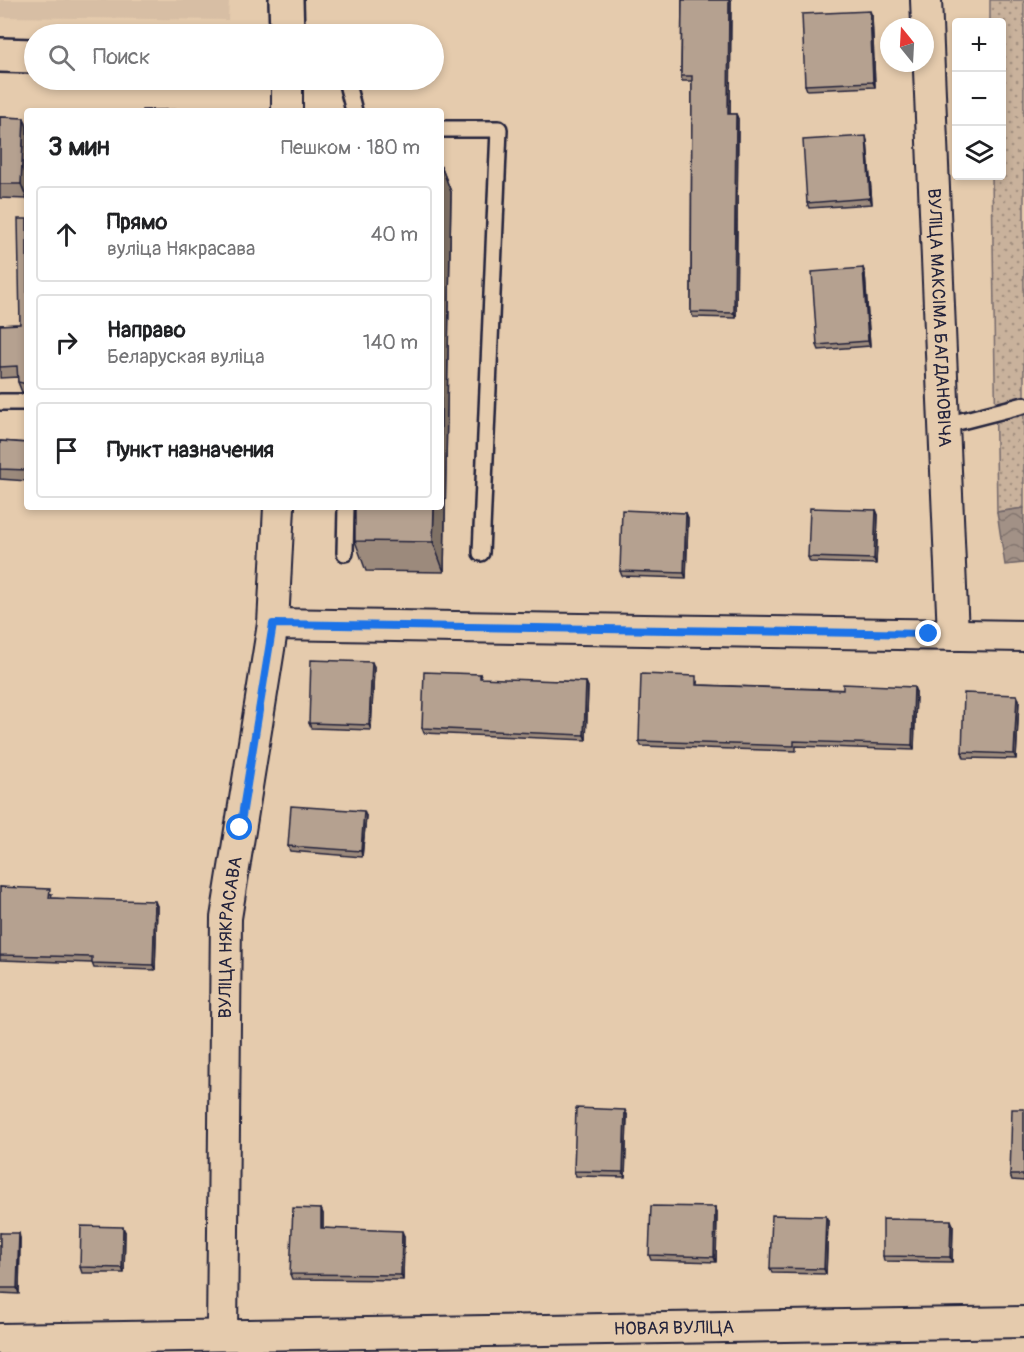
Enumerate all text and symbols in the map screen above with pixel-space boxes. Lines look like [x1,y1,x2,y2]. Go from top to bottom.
north arrow [880,18,934,72]
map controls [952,18,1006,180]
button: + [952,18,1006,72]
search box [24,24,444,90]
icon: search [45,41,78,74]
text: Поиск [93,43,150,71]
button: − [952,72,1006,126]
button: layers [952,126,1006,180]
text: 3 мин [48,131,110,163]
text: Пешком · 180 m [281,135,420,160]
street label: ВУЛІЦА МАКСІМА БАГДАНОВІЧА [923,188,957,448]
text: Прямо [107,208,167,236]
icon: ahead [50,218,83,251]
text: 40 m [371,222,418,247]
text: вуліца Някрасава [107,236,255,261]
text: Направо [107,316,186,344]
icon: right [50,326,83,359]
text: 140 m [363,330,418,355]
text: Беларуская вуліца [107,344,264,369]
icon: arrive [50,434,83,467]
text: Пункт назначения [107,436,274,464]
route end [915,620,941,646]
route start [226,814,252,840]
street label: ВУЛІЦА НЯКРАСАВА [214,854,247,1019]
street label: НОВАЯ ВУЛІЦА [613,1315,735,1340]

